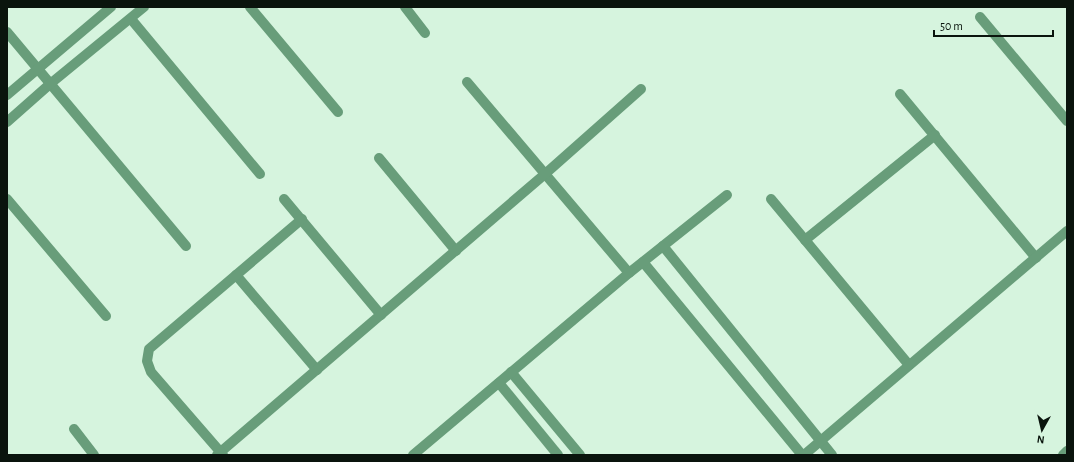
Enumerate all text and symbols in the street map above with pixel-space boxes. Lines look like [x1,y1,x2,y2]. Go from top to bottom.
scale bar [934,12,1053,38]
text: 50 m [940,20,963,32]
north arrow [1022,410,1062,450]
text: N [1036,433,1045,445]

